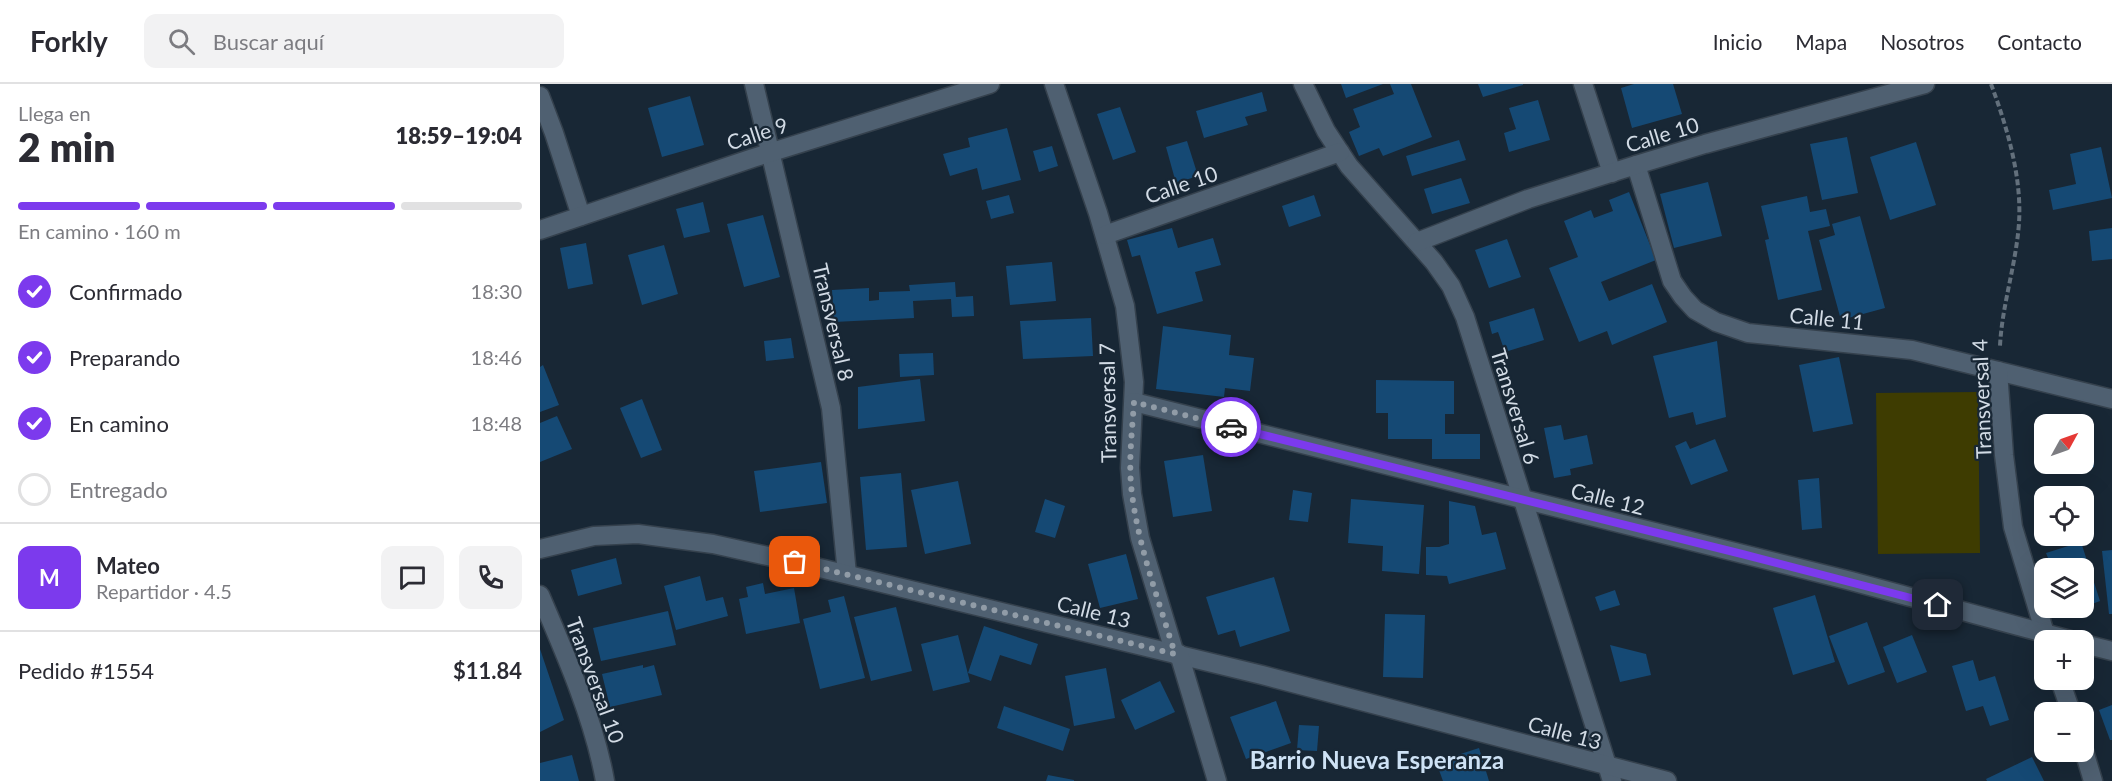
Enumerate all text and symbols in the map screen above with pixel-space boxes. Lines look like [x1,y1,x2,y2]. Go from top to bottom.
search box [144,14,564,68]
text: Forkly [30,24,108,58]
icon: search [165,25,198,58]
text: Buscar aquí [213,28,324,55]
text: Inicio [1713,29,1762,54]
text: Mapa [1795,29,1847,54]
text: Nosotros [1880,29,1964,54]
text: Contacto [1997,29,2082,54]
text: Llega en [18,101,91,125]
street label: Calle 9 [723,111,791,155]
street label: Calle 10 [1622,111,1702,157]
text: 18:59–19:04 [396,122,522,149]
text: 2 min [18,124,115,170]
street label: Calle 10 [1141,160,1221,208]
text: En camino · 160 m [18,219,181,243]
street label: Transversal 8 [808,261,860,383]
icon: check [18,275,51,308]
text: Confirmado [69,278,182,305]
text: 18:30 [471,279,522,303]
street label: Calle 11 [1788,302,1866,334]
street label: Transversal 4 [1966,339,1996,459]
icon: check [18,341,51,374]
street label: Transversal 7 [1093,343,1121,463]
text: Preparando [69,344,180,371]
text: 18:46 [471,345,522,369]
street label: Transversal 6 [1487,345,1545,467]
courier [1201,397,1261,457]
icon: check [18,407,51,440]
text: En camino [69,410,169,437]
text: 18:48 [471,411,522,435]
icon: car [1215,411,1248,444]
north arrow [2034,414,2094,474]
map controls [2034,414,2094,762]
text: Entregado [69,476,168,503]
street label: Calle 12 [1568,477,1648,519]
button: locate [2034,486,2094,546]
pin [769,536,820,587]
icon: bag [778,545,811,578]
button: chat [381,546,444,609]
button: phone [459,546,522,609]
text: Mateo [96,552,160,579]
button: layers [2034,558,2094,618]
text: M [39,564,60,591]
text: Repartidor · 4.5 [96,579,232,603]
pin [1912,579,1963,630]
icon: home [1921,588,1954,621]
street label: Calle 13 [1054,590,1134,632]
street label: Transversal 10 [562,614,630,746]
button: + [2034,630,2094,690]
text: Pedido #1554 [18,657,154,684]
text: $11.84 [453,657,522,684]
button: − [2034,702,2094,762]
street label: Calle 13 [1525,710,1605,754]
district label: Barrio Nueva Esperanza [1250,745,1504,774]

